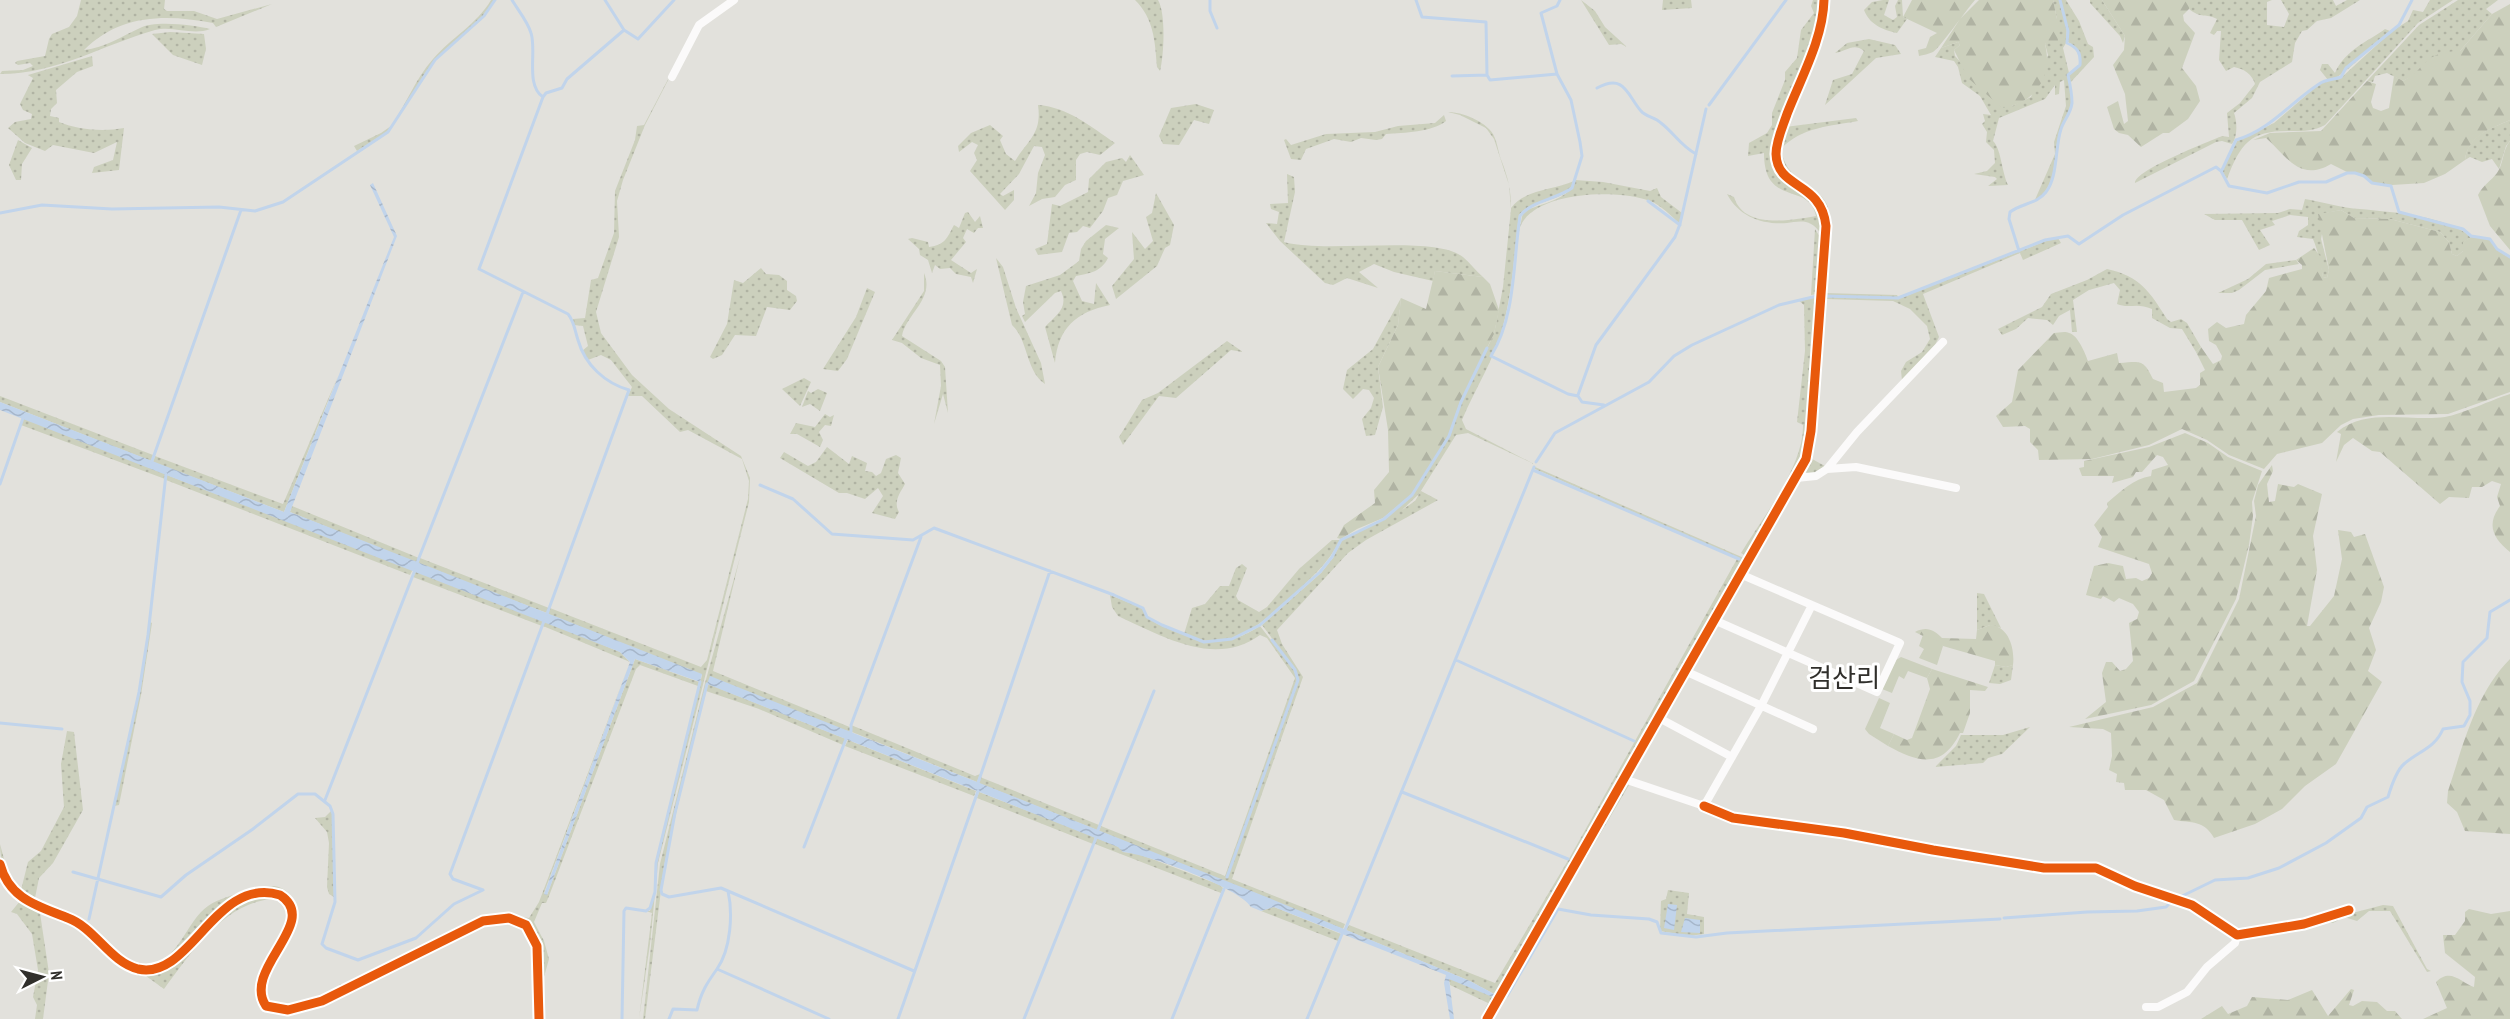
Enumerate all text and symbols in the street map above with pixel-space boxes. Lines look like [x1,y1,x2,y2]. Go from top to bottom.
district label: 검산리 [1808,661,1880,694]
north arrow [12,947,72,1007]
text: N [47,970,67,981]

